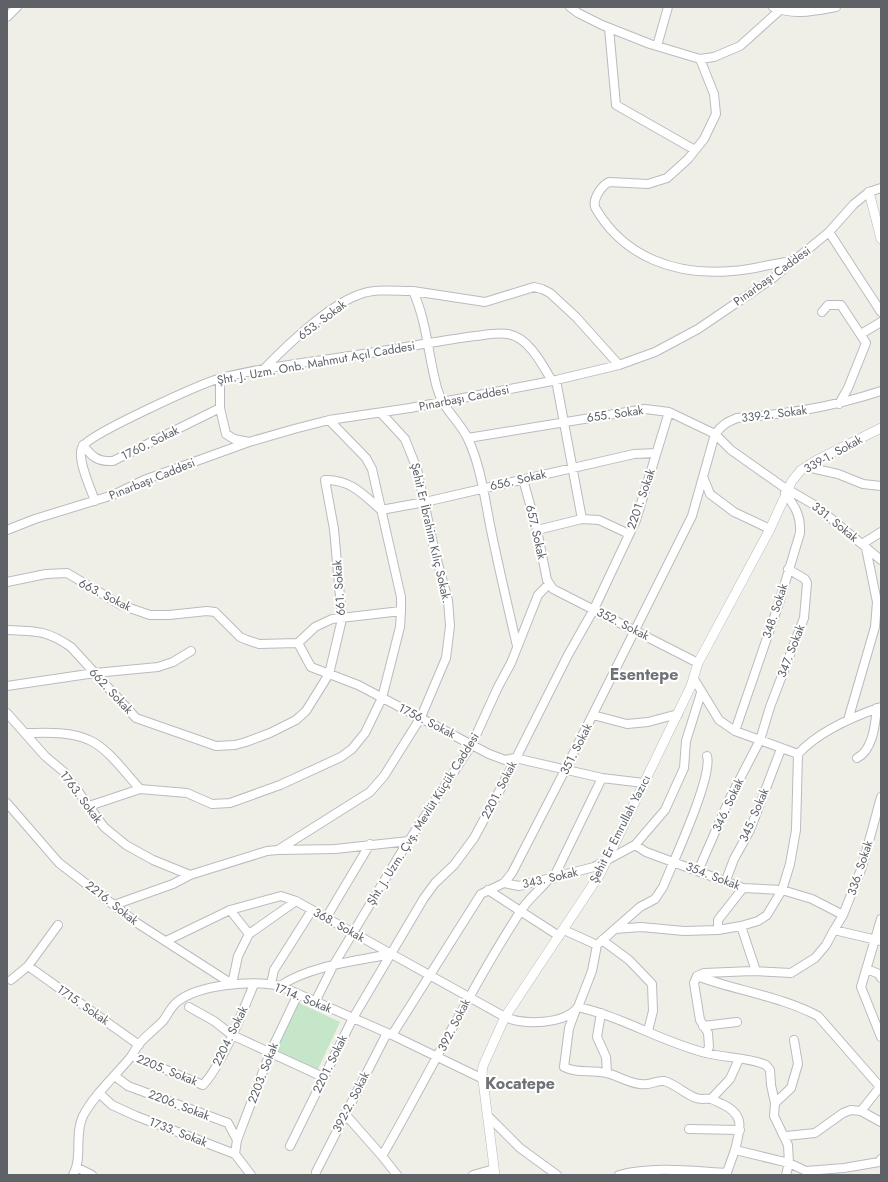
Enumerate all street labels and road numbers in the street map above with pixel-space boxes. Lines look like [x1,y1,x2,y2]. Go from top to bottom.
street label: Pınarbaşı Caddesi [730,242,814,310]
street label: 653. Sokak [294,295,351,344]
street label: Şht. J. Uzm. Onb. Mahmut Açıl Caddesi [216,337,416,389]
street label: Pınarbaşı Caddesi [417,380,511,416]
street label: 655. Sokak [585,401,645,427]
street label: 339-2. Sokak [740,401,809,427]
street label: 1760. Sokak [118,421,183,465]
street label: 339-1. Sokak [800,430,866,478]
street label: Pınarbaşı Caddesi [106,453,198,505]
street label: Şehit Er İbrahim Kılıç Sokak. [406,461,456,605]
street label: 656. Sokak [488,465,549,495]
street label: 2201. Sokak [622,466,660,532]
street label: 331. Sokak [808,498,863,547]
street label: 657. Sokak [521,503,551,562]
street label: 661. Sokak [328,559,350,617]
street label: 663. Sokak [76,574,135,616]
street label: 348. Sokak [758,581,793,641]
street label: 352. Sokak [594,603,653,645]
street label: 347. Sokak [773,621,810,680]
street label: 662. Sokak [85,664,138,719]
street label: 1756. Sokak [395,699,459,743]
street label: 351. Sokak [555,720,597,778]
street label: Şht. J. Uzm. Çvş. Mevlüt Küçük Caddesi [362,729,484,909]
street label: 2201. Sokak [477,757,522,822]
street label: 1763. Sokak [55,767,107,828]
street label: Şehit Er Emrullah Yazıcı [585,772,655,886]
street label: 346. Sokak [708,775,749,835]
street label: 345. Sokak [735,785,774,845]
street label: 336. Sokak [843,838,878,898]
street label: 354. Sokak [683,857,743,895]
street label: 343. Sokak [520,863,580,893]
street label: 2216. Sokak [82,877,143,930]
street label: 368. Sokak [310,903,369,947]
street label: 1714. Sokak [271,978,335,1018]
street label: 1715. Sokak [53,980,114,1030]
street label: 392. Sokak [433,995,475,1054]
street label: 2204. Sokak [208,1002,253,1069]
street label: 2201. Sokak [308,1031,352,1096]
street label: 2203. Sokak [243,1039,283,1106]
street label: 2205. Sokak [134,1050,201,1091]
street label: 392-2. Sokak [328,1068,374,1136]
street label: 2206. Sokak [146,1085,213,1125]
street label: 1733. Sokak [146,1113,210,1152]

